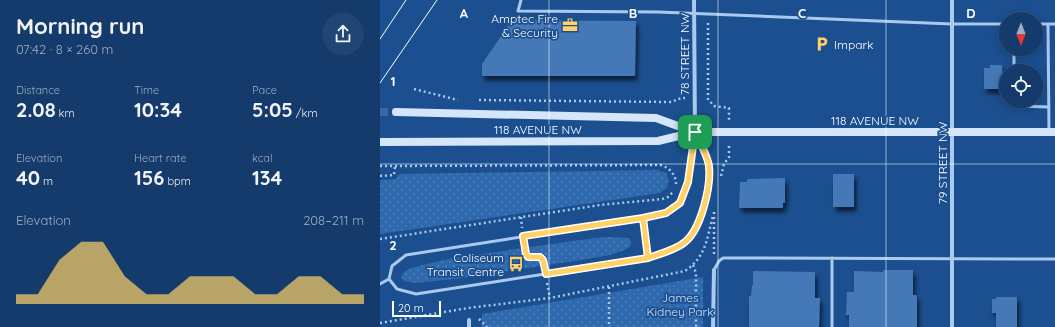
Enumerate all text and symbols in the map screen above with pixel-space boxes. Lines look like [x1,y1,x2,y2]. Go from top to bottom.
text: A [460,5,469,21]
text: B [629,5,637,21]
text: C [798,5,806,21]
text: D [966,5,976,21]
place label: Amptec Fire & Security [491,11,558,40]
text: Morning run [16,12,144,40]
street label: 78 STREET NW [677,12,692,95]
north arrow [999,12,1043,56]
map controls [999,12,1043,108]
button: share [322,13,364,55]
office icon: Amptec Fire & Security [561,16,579,34]
parking icon: Impark [813,35,831,53]
place label: Impark [834,37,874,52]
text: 07:42 · 8 × 260 m [16,41,113,57]
button: locate [999,64,1043,108]
text: 1 [390,73,396,89]
text: Distance [16,83,60,97]
text: Time [134,83,159,97]
text: Pace [252,83,277,97]
text: 2.08 [16,97,56,122]
text: 10:34 [134,97,182,122]
text: 5:05 [252,97,293,122]
text: km [56,106,75,120]
text: /km [293,106,317,120]
street label: 118 AVENUE NW [831,113,919,128]
pin [678,115,712,149]
icon: arrive [684,121,706,143]
street label: 79 STREET NW [935,121,950,204]
street label: 118 AVENUE NW [494,122,582,137]
text: Elevation [16,151,62,165]
text: Heart rate [134,151,186,165]
text: kcal [252,151,273,165]
text: 40 [16,165,40,190]
text: 156 [134,165,164,190]
text: 134 [252,165,282,190]
text: m [40,174,53,188]
text: bpm [164,174,191,188]
text: Elevation [16,212,71,228]
text: 208–211 m [303,212,364,228]
text: 2 [389,237,397,253]
place label: Coliseum Transit Centre [426,250,504,279]
bus stop icon: Coliseum Transit Centre [507,255,525,273]
park label: James Kidney Park [646,290,714,319]
scale bar [392,299,441,318]
text: 20 m [398,301,424,315]

